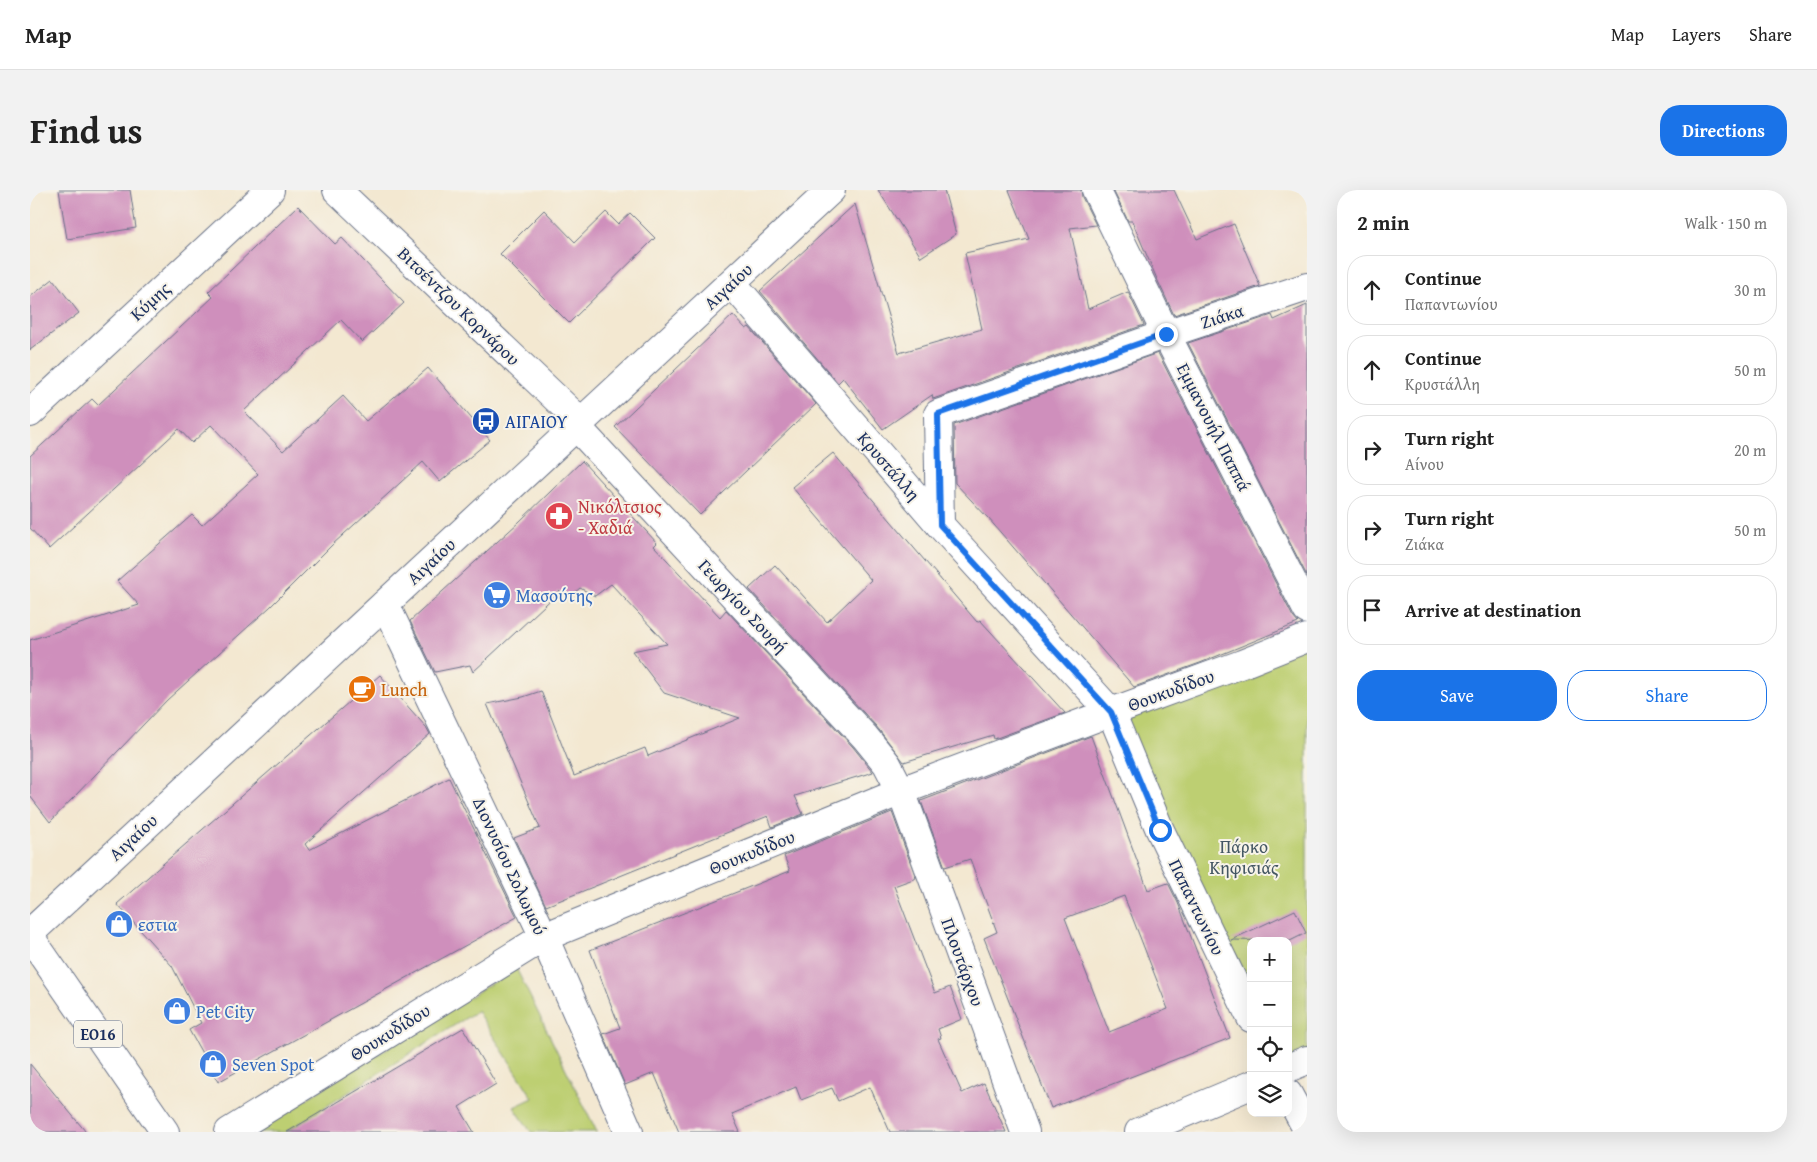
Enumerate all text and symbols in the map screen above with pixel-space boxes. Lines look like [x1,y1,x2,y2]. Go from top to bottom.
text: Map [25,17,72,52]
text: Map [1611,21,1644,48]
text: Layers [1672,21,1721,48]
text: Share [1749,21,1792,48]
text: Find us [30,105,143,156]
button: Directions [1660,105,1787,156]
text: 2 min [1357,207,1409,238]
text: Walk · 150 m [1684,211,1767,235]
street label: Βιτσέντζου Κορνάρου [392,240,526,372]
street label: Αιγαίου [697,256,759,316]
text: Continue [1405,264,1482,292]
street label: Κύμης [124,275,177,327]
icon: ahead [1358,276,1386,304]
text: 30 m [1734,278,1766,302]
text: Παπαντωνίου [1405,292,1497,316]
street label: Ζιάκα [1197,296,1247,336]
route end [1155,323,1178,346]
text: Continue [1405,344,1482,372]
icon: ahead [1358,356,1386,384]
street label: Εμμανουήλ Παππά [1170,358,1258,496]
text: 50 m [1734,358,1766,382]
text: Κρυστάλλη [1405,372,1480,396]
bus stop icon: ΑΙΓΑΙΟΥ [471,406,501,436]
place label: ΑΙΓΑΙΟΥ [505,408,568,435]
text: Turn right [1405,424,1494,452]
street label: Κρυστάλλη [851,425,927,507]
icon: right [1358,436,1386,464]
text: 20 m [1734,438,1766,462]
text: Αίνου [1405,452,1444,476]
place label: Νικόλτσιος - Χαδιά [578,493,662,541]
pharmacy icon: Νικόλτσιος - Χαδιά [544,501,574,531]
text: Turn right [1405,504,1494,532]
icon: right [1358,516,1386,544]
text: 50 m [1734,518,1766,542]
street label: Αιγαίου [400,531,462,591]
text: Ζιάκα [1405,532,1444,556]
street label: Γεωργίου Σουρή [692,553,794,659]
supermarket icon: Μασούτης [482,580,512,610]
place label: Μασούτης [516,582,593,609]
icon: arrive [1358,596,1386,624]
text: Arrive at destination [1405,596,1581,624]
street label: Θουκυδίδου [1124,662,1218,718]
button: Save [1357,670,1557,721]
button: Share [1567,670,1767,721]
cafe icon: Lunch [347,674,377,704]
place label: Lunch [381,676,427,703]
street label: Διονυσίου Σολωμού [466,793,554,939]
street label: Αιγαίου [102,807,164,867]
route start [1149,819,1172,842]
street label: Θουκυδίδου [705,823,799,881]
park label: Πάρκο Κηφισιάς [1209,833,1279,881]
street label: Παπαντωνίου [1162,854,1232,960]
shop icon: εστια [104,909,134,939]
place label: εστια [138,911,178,938]
street label: Πλουτάρχου [935,914,991,1010]
map controls [1247,937,1292,1117]
button: + [1247,937,1292,982]
button: − [1247,982,1292,1027]
shop icon: Pet City [162,996,192,1026]
street label: Θουκυδίδου [345,997,435,1067]
place label: Pet City [196,998,255,1025]
road number: ΕΟ16 [74,1021,122,1048]
button: locate [1247,1027,1292,1072]
shop icon: Seven Spot [198,1049,228,1079]
place label: Seven Spot [232,1051,315,1078]
button: layers [1247,1072,1292,1117]

